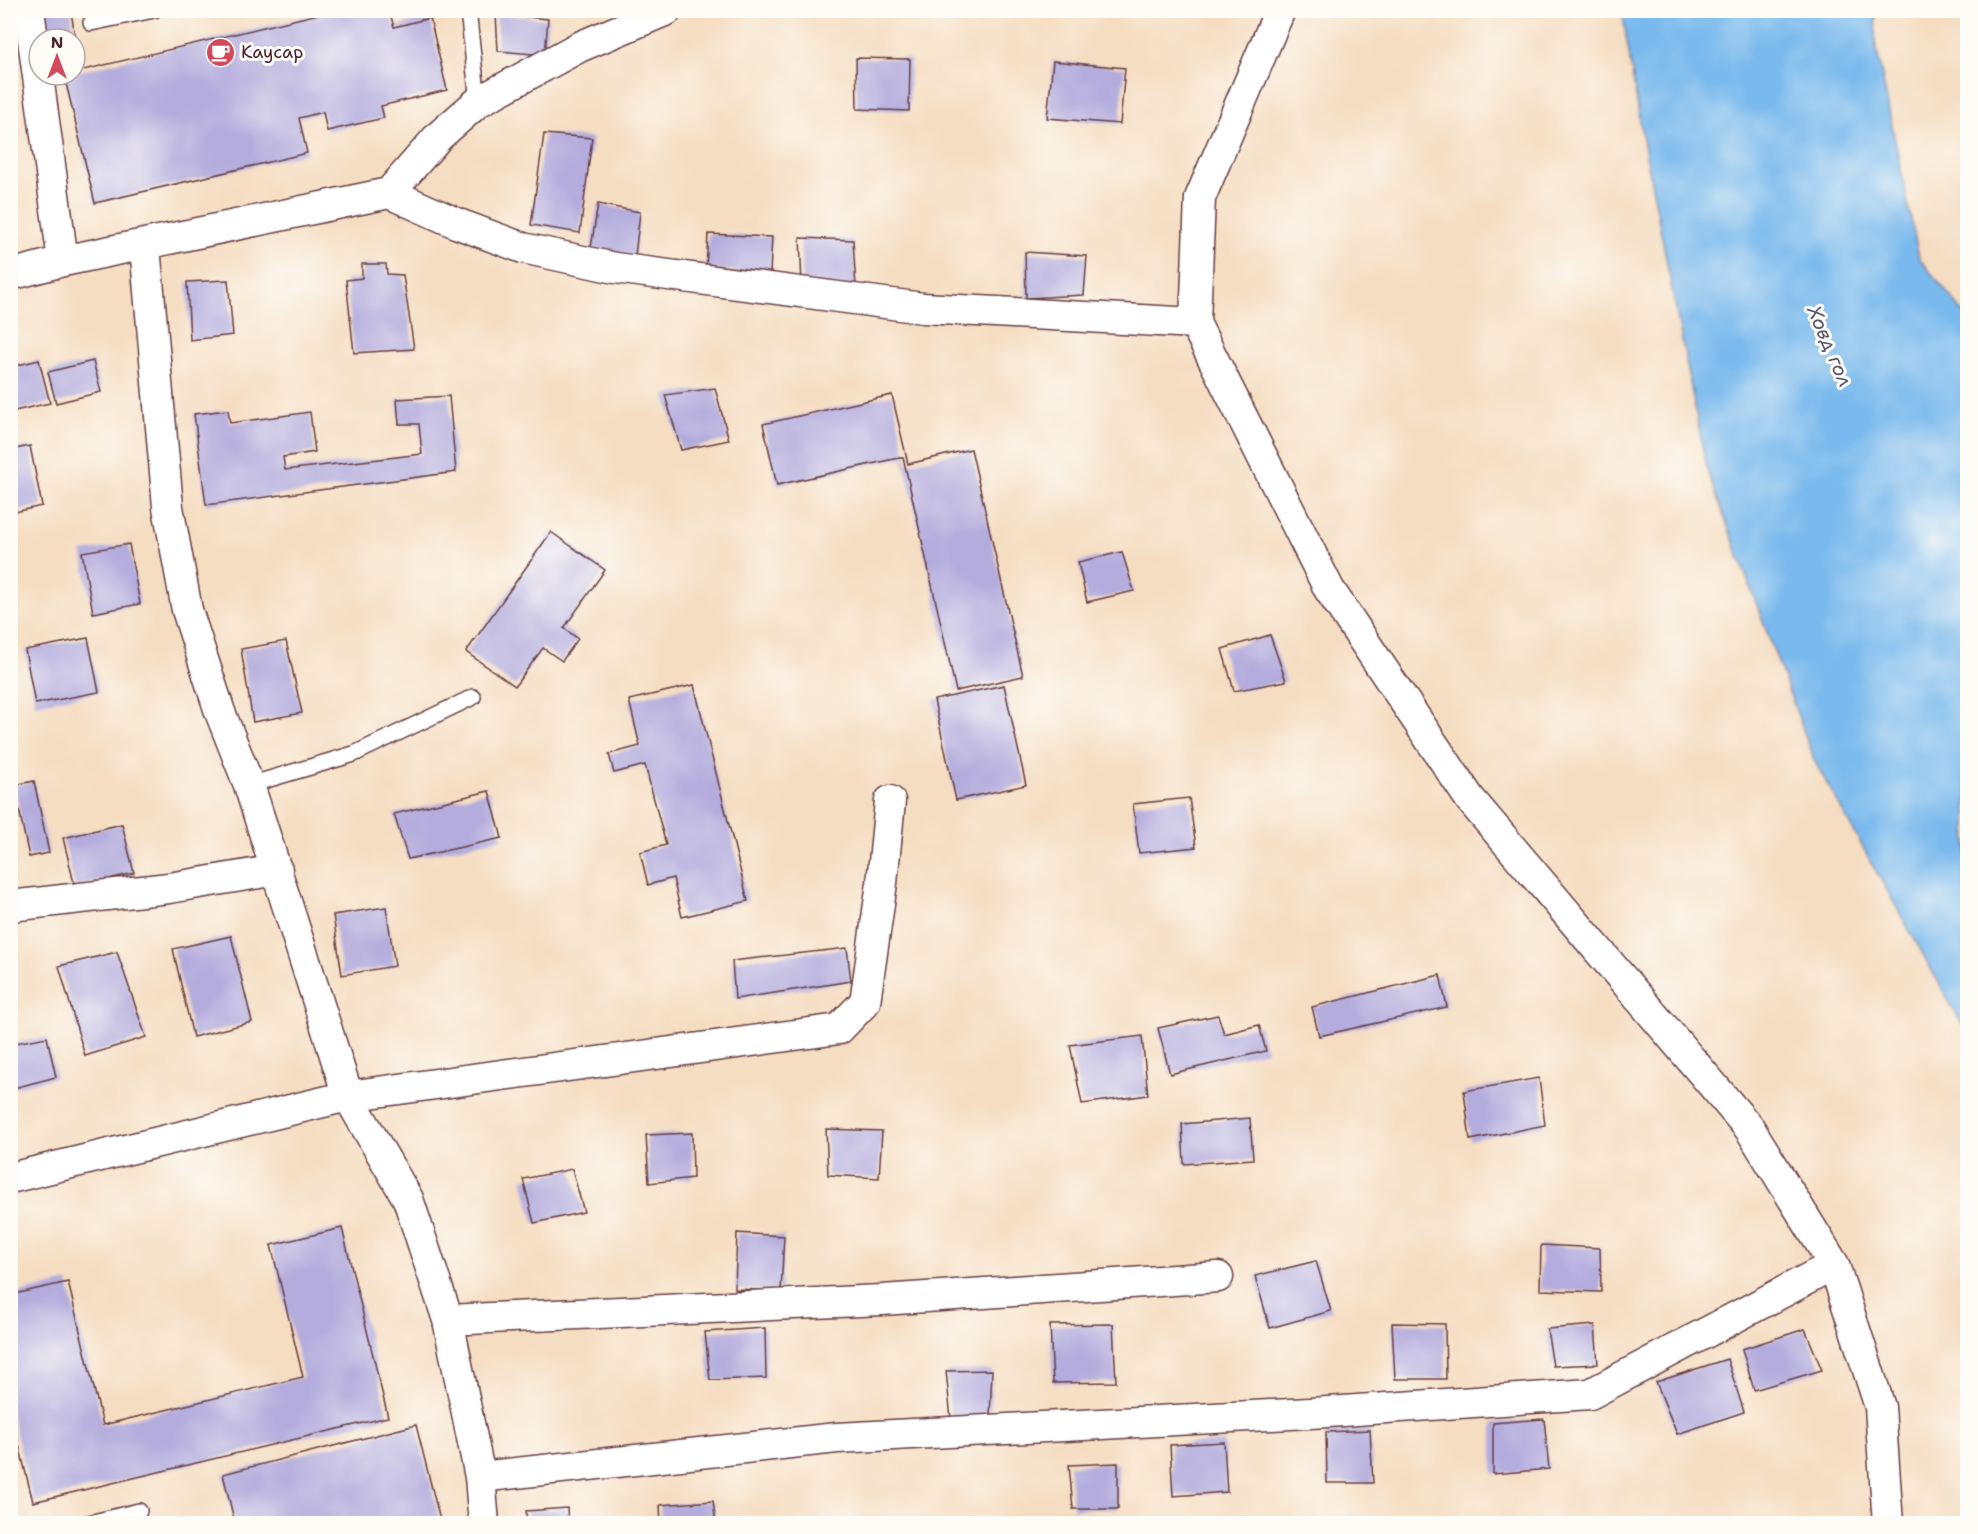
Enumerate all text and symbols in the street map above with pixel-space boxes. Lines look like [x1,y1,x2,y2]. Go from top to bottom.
north arrow [27,27,87,87]
text: N [51,32,63,53]
cafe icon: Каусар [204,36,236,68]
place label: Каусар [241,40,303,64]
water label: Ховд гол [1801,301,1859,391]

